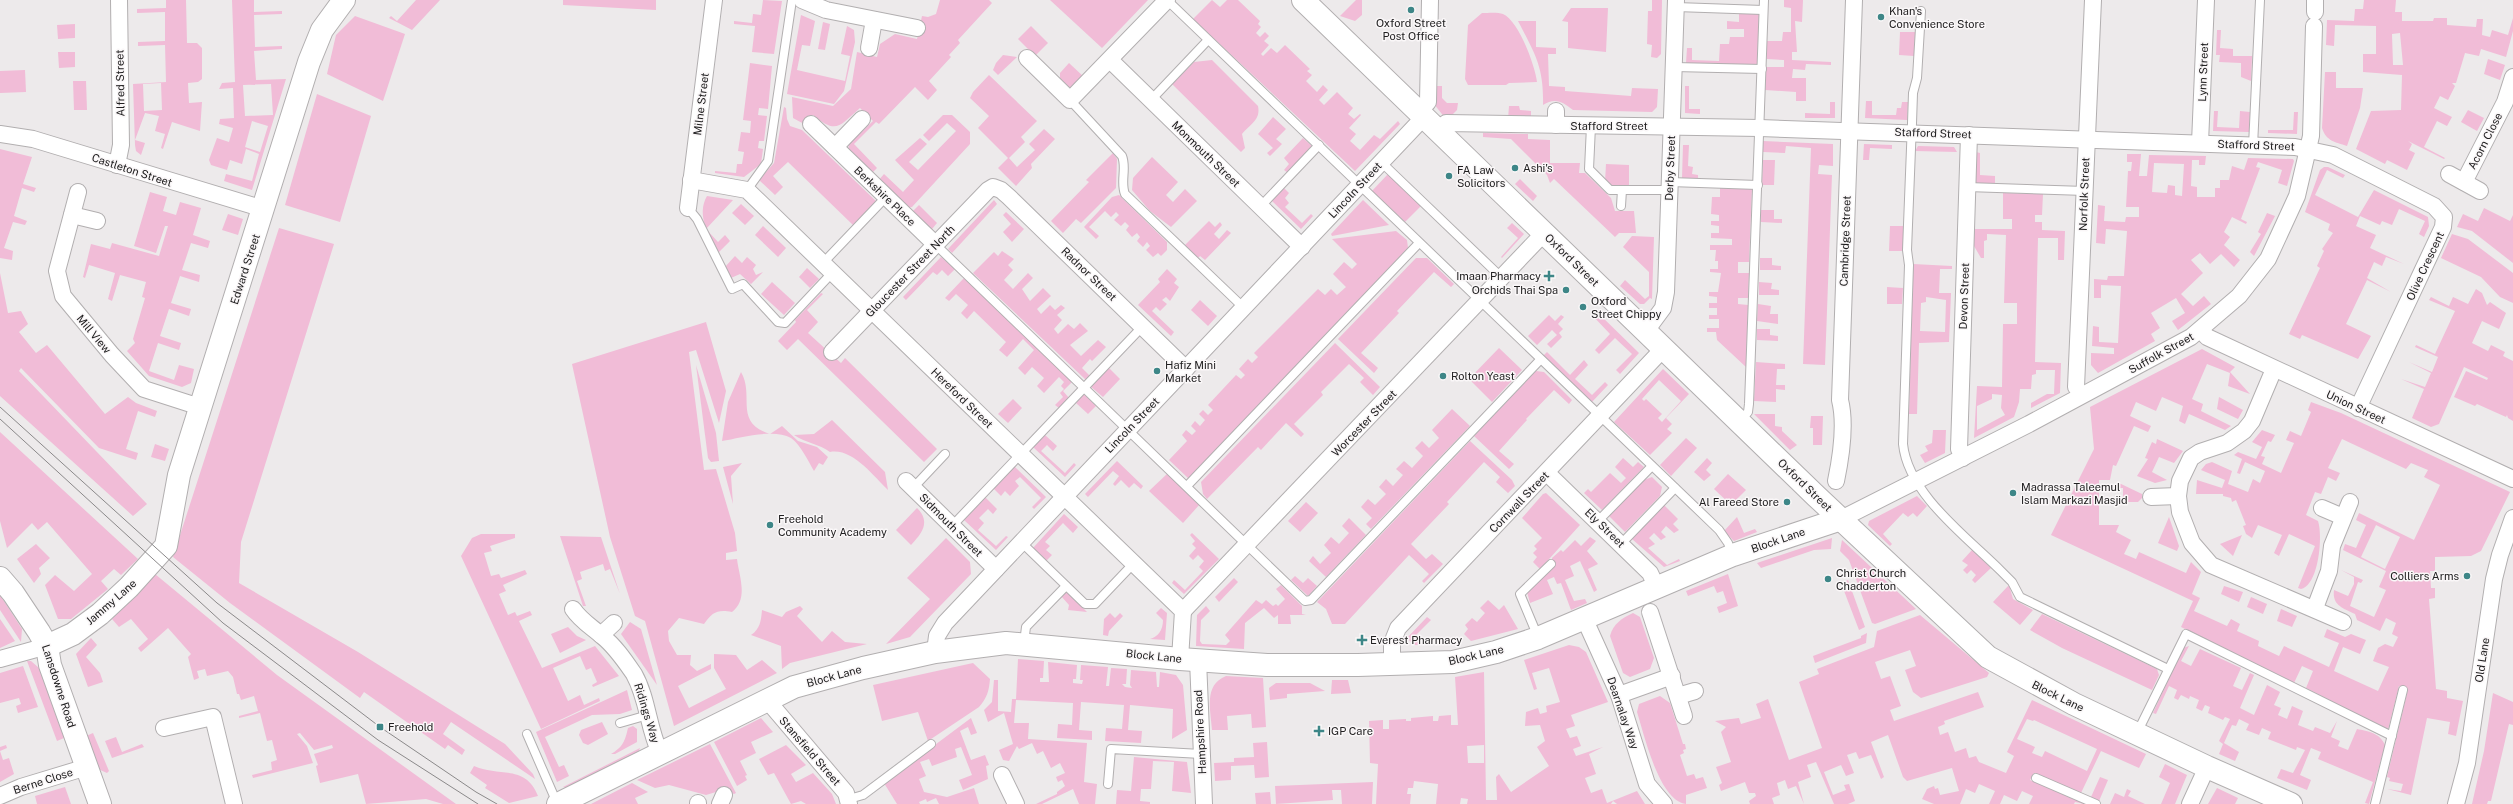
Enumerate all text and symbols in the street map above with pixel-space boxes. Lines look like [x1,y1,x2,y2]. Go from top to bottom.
marker: Oxford Street Post Office [1406,5,1416,15]
place label: Khan's Convenience Store [1889,5,1985,30]
marker: Khan's Convenience Store [1876,12,1886,22]
place label: Oxford Street Post Office [1376,17,1446,42]
street label: Lynn Street [2196,42,2210,102]
street label: Alfred Street [113,49,127,117]
street label: Milne Street [691,72,711,136]
street label: Acorn Close [2466,111,2504,171]
street label: Monmouth Street [1170,119,1242,189]
street label: Stafford Street [1570,120,1648,132]
street label: Stafford Street [1894,126,1972,140]
street label: Derby Street [1663,135,1677,201]
street label: Stafford Street [2217,138,2295,152]
street label: Castleton Street [90,151,174,189]
street label: Norfolk Street [2077,157,2091,231]
street label: Lincoln Street [1326,160,1384,220]
place label: Ashi's [1523,162,1553,174]
marker: Ashi's [1510,163,1520,173]
street label: Berkshire Place [852,164,918,228]
place label: FA Law Solicitors [1457,164,1506,189]
marker: FA Law Solicitors [1444,171,1454,181]
street label: Cambridge Street [1837,195,1853,287]
street label: Gloucester Street North [863,223,957,319]
street label: Olive Crescent [2404,230,2446,302]
street label: Oxford Street [1543,231,1601,289]
street label: Edward Street [228,232,262,306]
street label: Radnor Street [1059,245,1119,303]
street label: Devon Street [1957,263,1971,329]
place label: Imaan Pharmacy [1456,270,1541,282]
marker: Imaan Pharmacy [1544,271,1554,281]
place label: Orchids Thai Spa [1472,284,1558,296]
marker: Orchids Thai Spa [1561,285,1571,295]
place label: Oxford Street Chippy [1591,295,1662,320]
marker: Oxford Street Chippy [1578,302,1588,312]
street label: Mill View [75,312,114,356]
street label: Suffolk Street [2126,330,2196,376]
place label: Hafiz Mini Market [1165,359,1216,384]
street label: Hereford Street [929,366,995,430]
marker: Hafiz Mini Market [1152,366,1162,376]
place label: Rolton Yeast [1451,370,1515,382]
marker: Rolton Yeast [1438,371,1448,381]
street label: Worcester Street [1329,387,1399,459]
street label: Union Street [2324,388,2388,426]
street label: Lincoln Street [1103,395,1161,455]
street label: Oxford Street [1776,456,1834,514]
street label: Cornwall Street [1487,469,1551,535]
place label: Madrassa Taleemul Islam Markazi Masjid [2021,481,2128,506]
marker: Madrassa Taleemul Islam Markazi Masjid [2008,488,2018,498]
street label: Sidmouth Street [917,491,985,559]
place label: Al Fareed Store [1699,496,1779,508]
marker: Al Fareed Store [1782,497,1792,507]
street label: Ely Street [1583,506,1627,550]
place label: Freehold Community Academy [778,513,887,538]
marker: Freehold Community Academy [765,520,775,530]
street label: Block Lane [1749,525,1807,555]
place label: Christ Church Chadderton [1836,567,1906,592]
place label: Colliers Arms [2390,570,2459,582]
marker: Colliers Arms [2462,571,2472,581]
marker: Christ Church Chadderton [1823,574,1833,584]
street label: Jammy Lane [83,577,139,627]
place label: Everest Pharmacy [1370,634,1462,646]
marker: Everest Pharmacy [1357,635,1367,645]
street label: Old Lane [2473,637,2491,683]
street label: Lansdowne Road [40,643,78,729]
street label: Block Lane [1447,643,1505,667]
street label: Block Lane [1125,647,1183,665]
street label: Block Lane [805,663,863,689]
street label: Dearnalay Way [1605,675,1641,751]
street label: Block Lane [2030,678,2086,714]
street label: Ridings Way [632,681,662,745]
street label: Hampshire Road [1192,690,1208,774]
street label: Stansfield Street [777,714,843,788]
place label: Freehold [388,721,433,733]
marker: Freehold [375,722,385,732]
marker: IGP Care [1313,725,1325,737]
place label: IGP Care [1328,725,1373,737]
street label: Berne Close [12,766,74,796]

